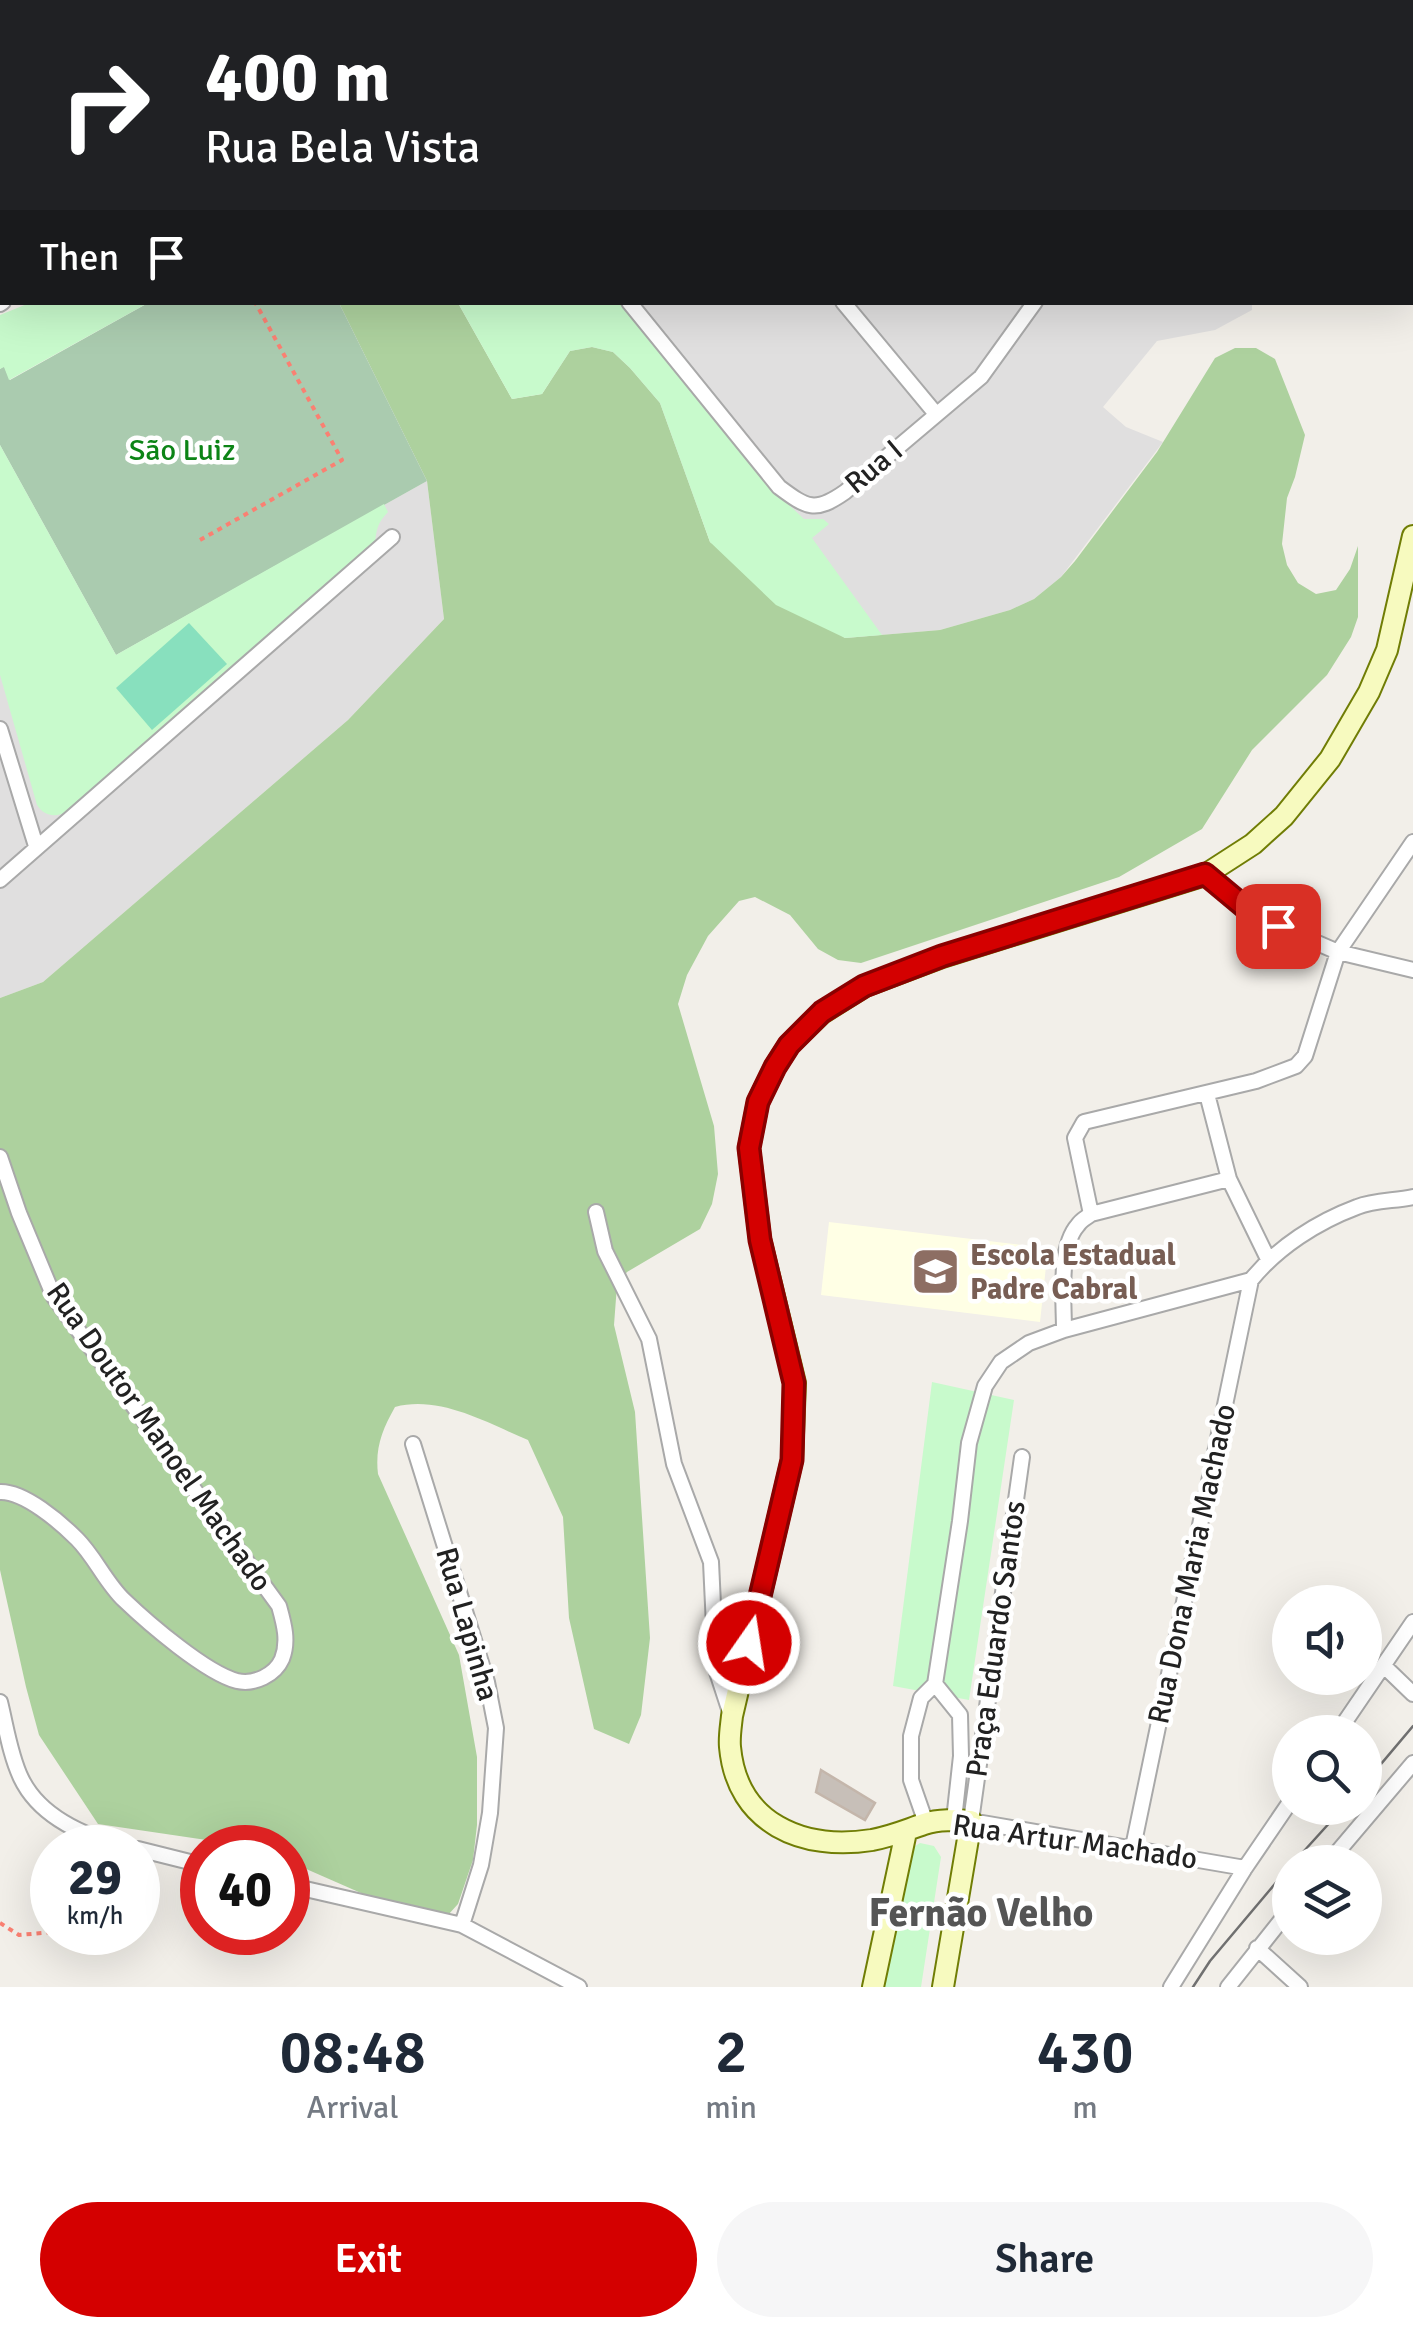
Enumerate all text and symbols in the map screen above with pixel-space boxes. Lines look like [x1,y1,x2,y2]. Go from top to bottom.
text: 400 m [205,34,390,120]
icon: right [40,40,170,170]
text: Rua Bela Vista [205,120,480,175]
icon: arrive [139,230,194,285]
text: Then [40,234,119,281]
park label: São Luiz [129,432,235,469]
street label: Rua I [837,432,911,502]
pin [1236,884,1321,969]
icon: arrive [1251,899,1306,954]
place label: Escola Estadual Padre Cabral [970,1237,1176,1308]
school or university icon: Escola Estadual Padre Cabral [909,1246,961,1298]
street label: Rua Doutor Manoel Machado [38,1275,280,1599]
street label: Rua Dona Maria Machado [1140,1401,1244,1727]
street label: Praça Eduardo Santos [958,1498,1034,1780]
street label: Rua Lapinha [427,1543,507,1705]
map controls [1272,1585,1382,1955]
button: sound [1272,1585,1382,1695]
position arrow [697,1591,801,1695]
button: search [1272,1715,1382,1825]
street label: Rua Artur Machado [950,1807,1200,1877]
speed limit sign: 40 [180,1825,310,1955]
button: layers [1272,1845,1382,1955]
text: 29 [68,1847,122,1909]
district label: Fernão Velho [869,1888,1094,1938]
text: km/h [67,1900,123,1931]
text: 08:48 [279,2016,426,2090]
text: 2 [715,2016,747,2090]
text: 430 [1036,2016,1134,2090]
text: Arrival [307,2088,399,2127]
text: min [705,2088,757,2127]
text: m [1072,2088,1098,2127]
button: Exit [40,2202,697,2317]
button: Share [717,2202,1373,2317]

